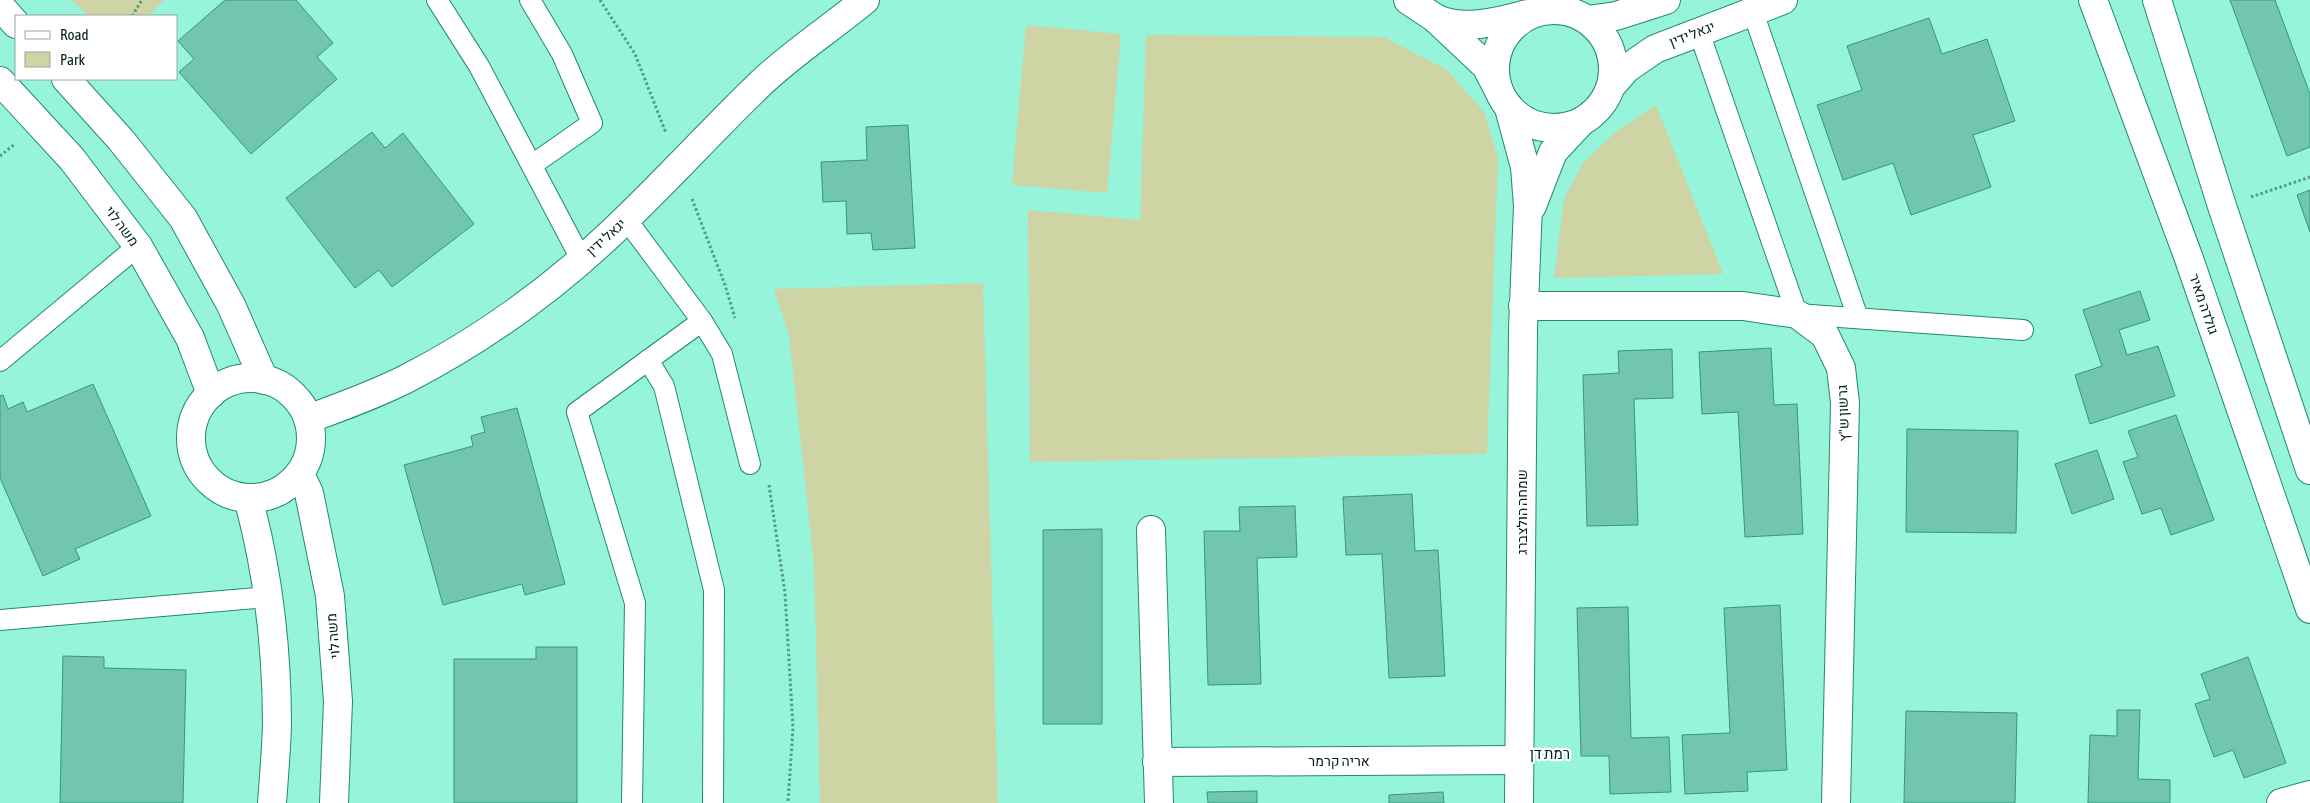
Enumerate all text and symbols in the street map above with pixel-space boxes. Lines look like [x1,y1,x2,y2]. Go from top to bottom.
legend [15,15,178,80]
street label: יגאל ידין [1667,18,1717,50]
text: Road [60,26,89,43]
text: Park [60,51,85,68]
street label: משה לוי [102,203,142,249]
street label: יגאל ידין [583,215,629,259]
street label: גולדה מאיר [2186,272,2222,336]
street label: גרשון ש"ץ [1834,384,1852,442]
street label: שמחה הולצברג [1514,469,1530,555]
street label: משה לוי [323,613,343,659]
district label: רמת דן [1530,745,1570,762]
street label: אריה קרמר [1308,753,1370,769]

